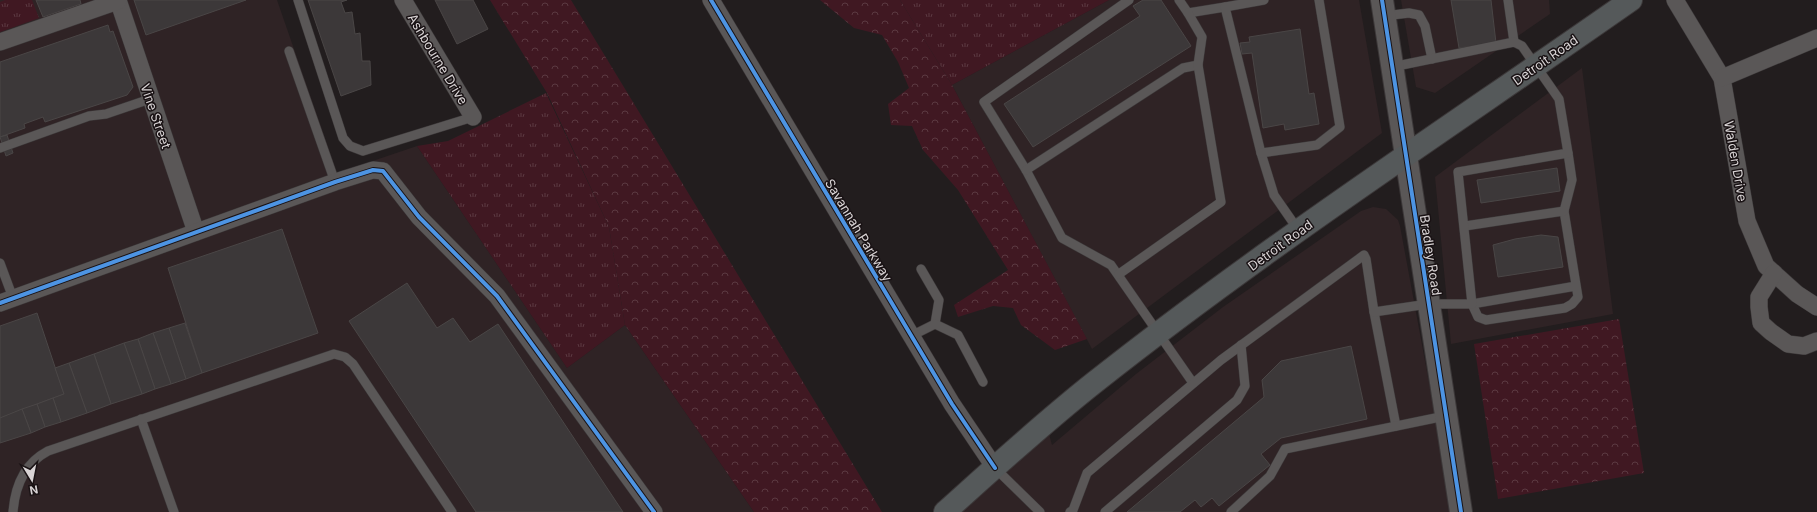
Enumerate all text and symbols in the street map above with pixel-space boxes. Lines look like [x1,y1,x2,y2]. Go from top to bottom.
street label: Ashbourne Drive [405,11,471,107]
street label: Detroit Road [1509,32,1581,88]
street label: Vine Street [137,81,175,151]
street label: Walden Drive [1721,119,1751,203]
street label: Savannah Parkway [822,176,896,284]
street label: Bradley Road [1417,214,1445,296]
street label: Detroit Road [1245,216,1315,274]
north arrow [12,460,52,500]
text: N [28,482,39,497]

